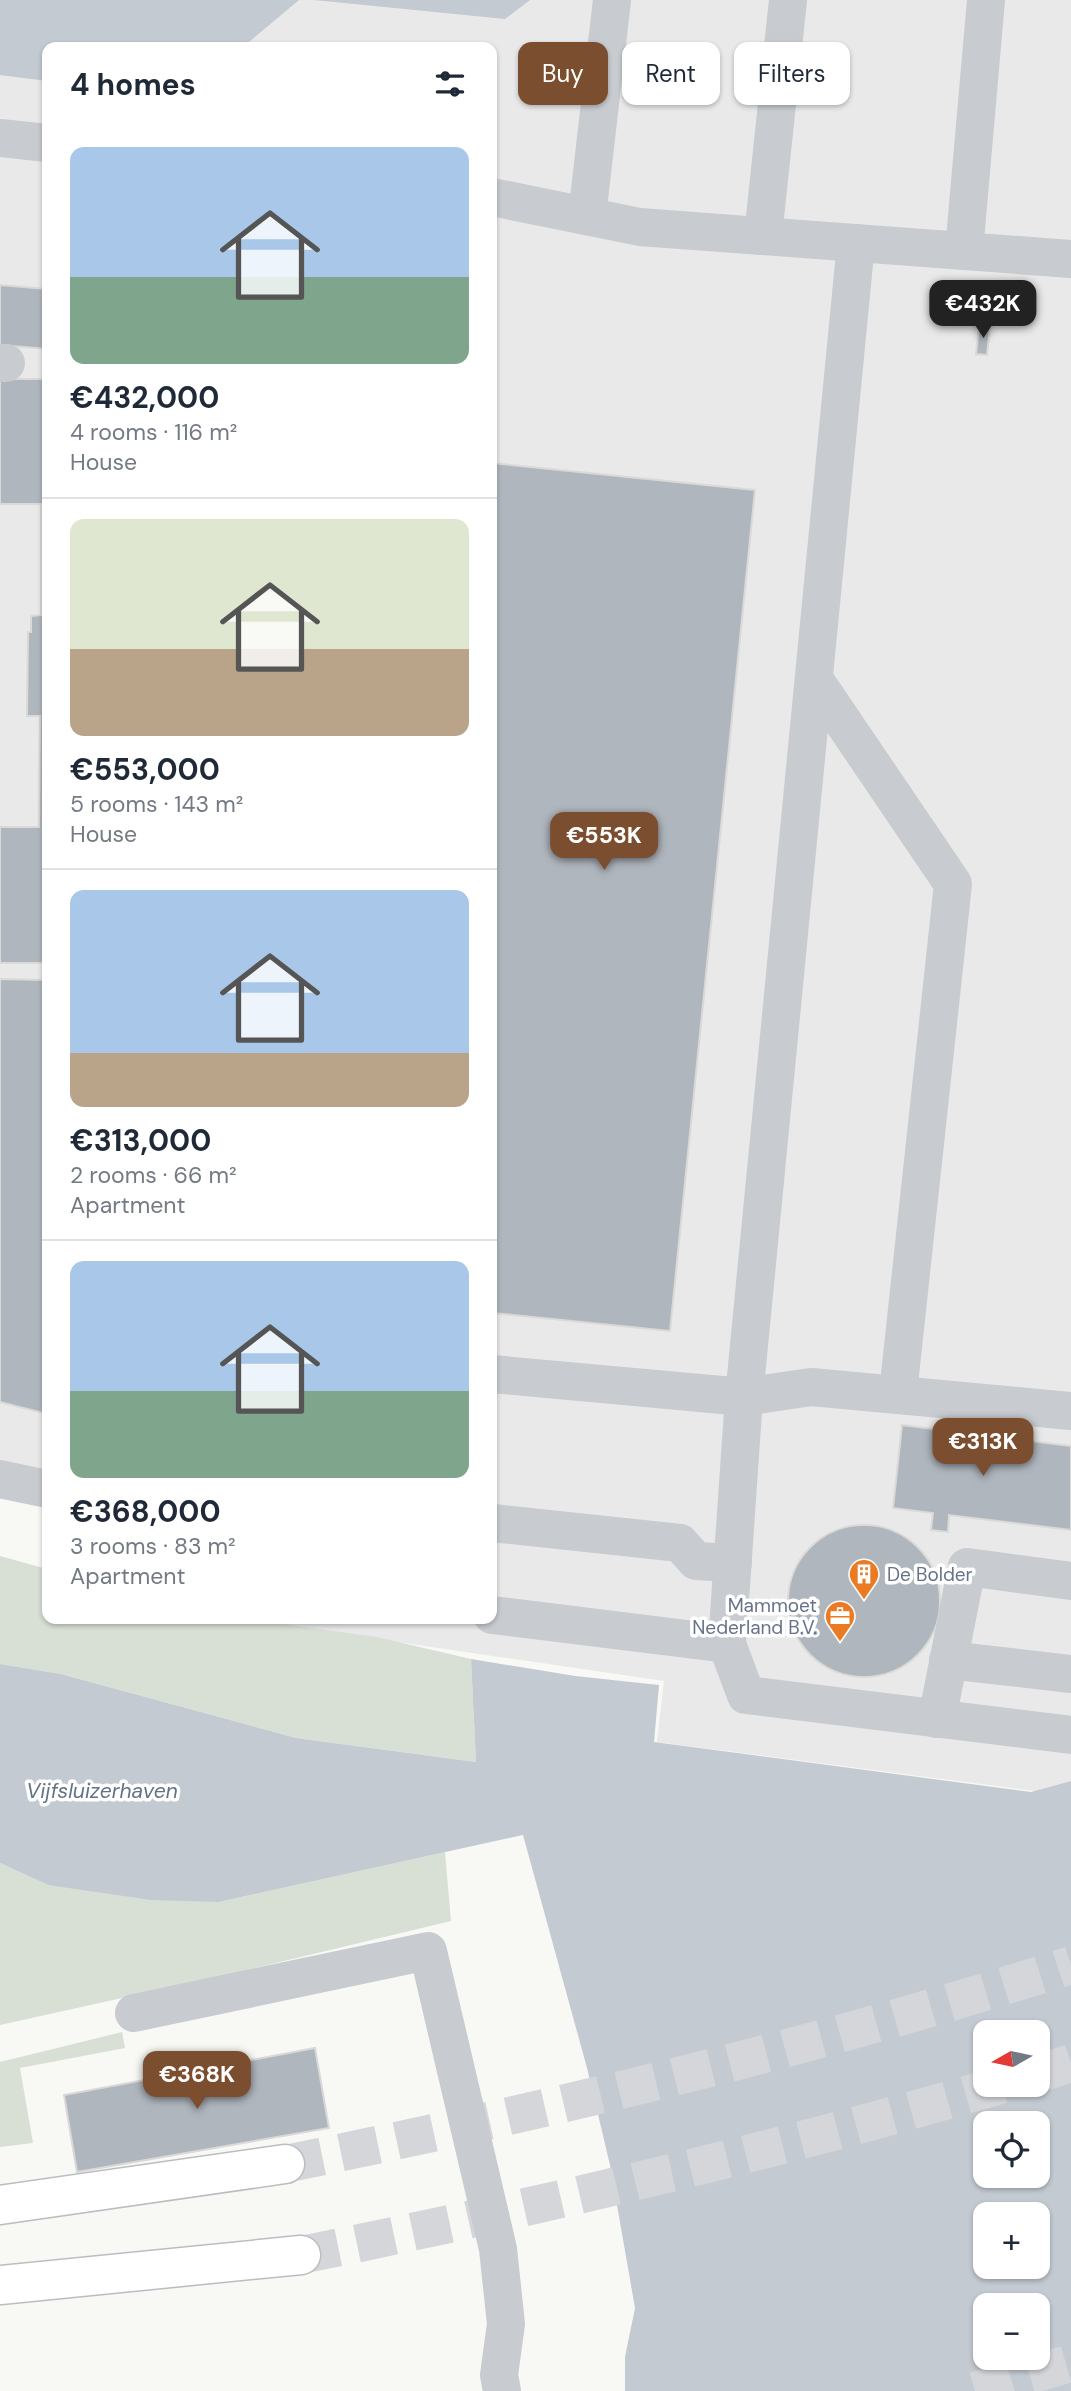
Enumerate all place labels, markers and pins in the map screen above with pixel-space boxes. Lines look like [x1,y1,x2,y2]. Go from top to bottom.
pin: €432K [934,280,1032,340]
pin: €553K [555,812,653,872]
pin: €313K [934,1418,1032,1478]
building icon: De Bolder [847,1557,881,1601]
place label: De Bolder [887,1562,973,1587]
place label: Mammoet Nederland B.V. [692,1593,817,1640]
office icon: Mammoet Nederland B.V. [823,1599,857,1643]
pin: €368K [148,2052,246,2111]

